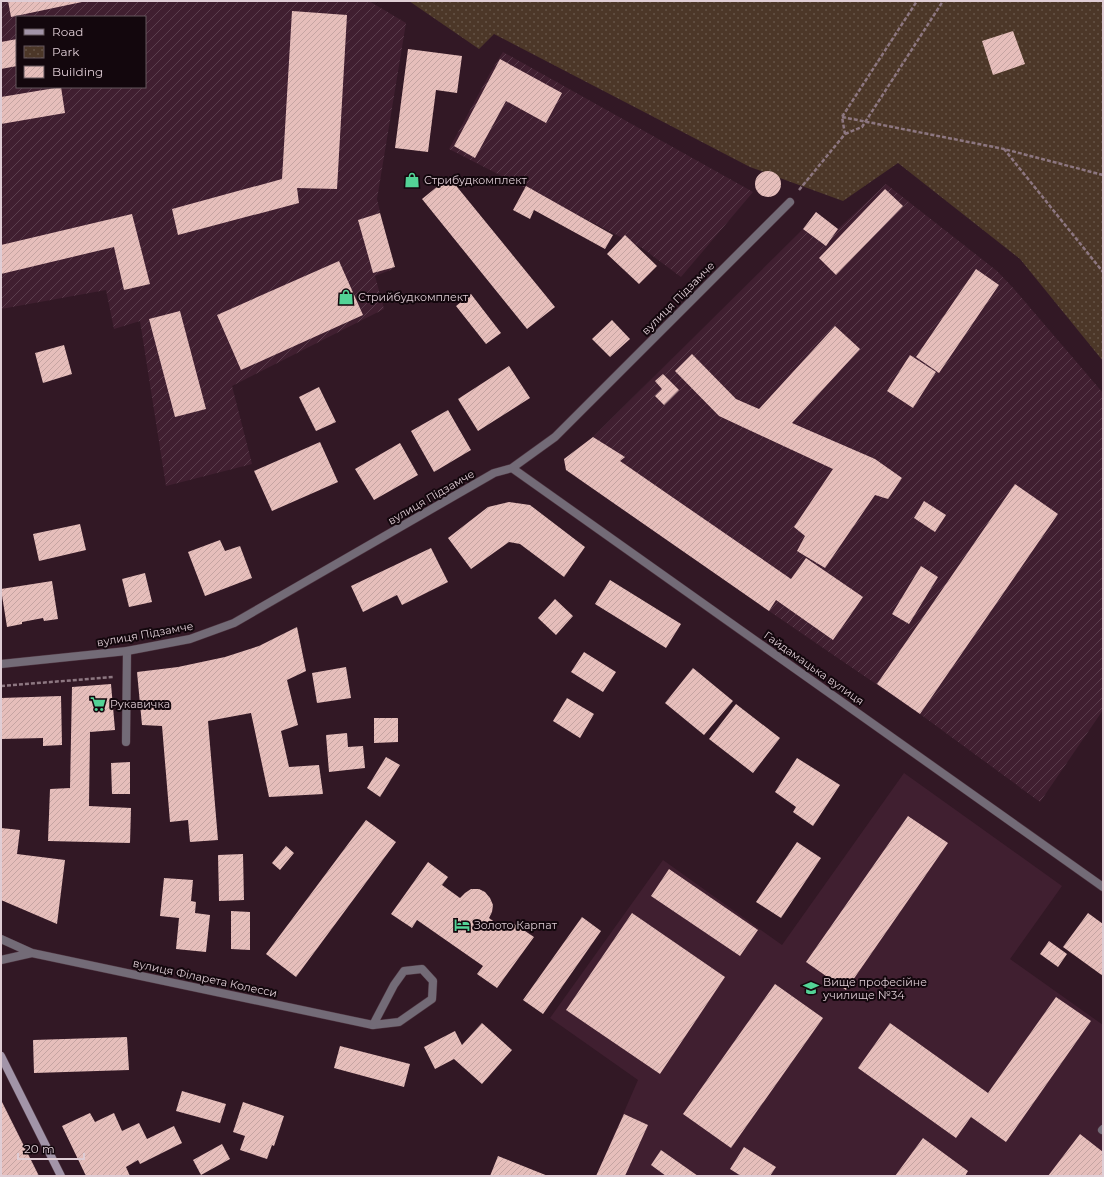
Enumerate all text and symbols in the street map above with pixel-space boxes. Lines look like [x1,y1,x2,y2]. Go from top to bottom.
legend [16,16,146,88]
text: Road [52,24,83,39]
text: Park [52,44,80,59]
text: Building [52,64,103,79]
shop icon: Стрибудкомплект [403,171,421,189]
place label: Стрибудкомплект [424,173,527,187]
street label: вулиця Підзамче [638,258,718,338]
shop icon: Стрийбудкомплект [337,288,355,306]
place label: Стрийбудкомплект [358,290,469,304]
street label: вулиця Підзамче [385,466,477,528]
street label: вулиця Підзамче [96,619,195,649]
street label: Гайдамацька вулиця [761,628,867,708]
supermarket icon: Рукавичка [89,695,107,713]
place label: Рукавичка [110,697,170,711]
hotel icon: Золото Карпат [453,916,471,934]
place label: Золото Карпат [474,918,558,932]
street label: вулиця Філарета Колесси [132,956,278,1000]
place label: Вище професійне училище №34 [822,975,927,1002]
school or university icon: Вище професійне училище №34 [802,979,820,997]
scale bar [18,1135,84,1161]
text: 20 m [24,1141,55,1156]

